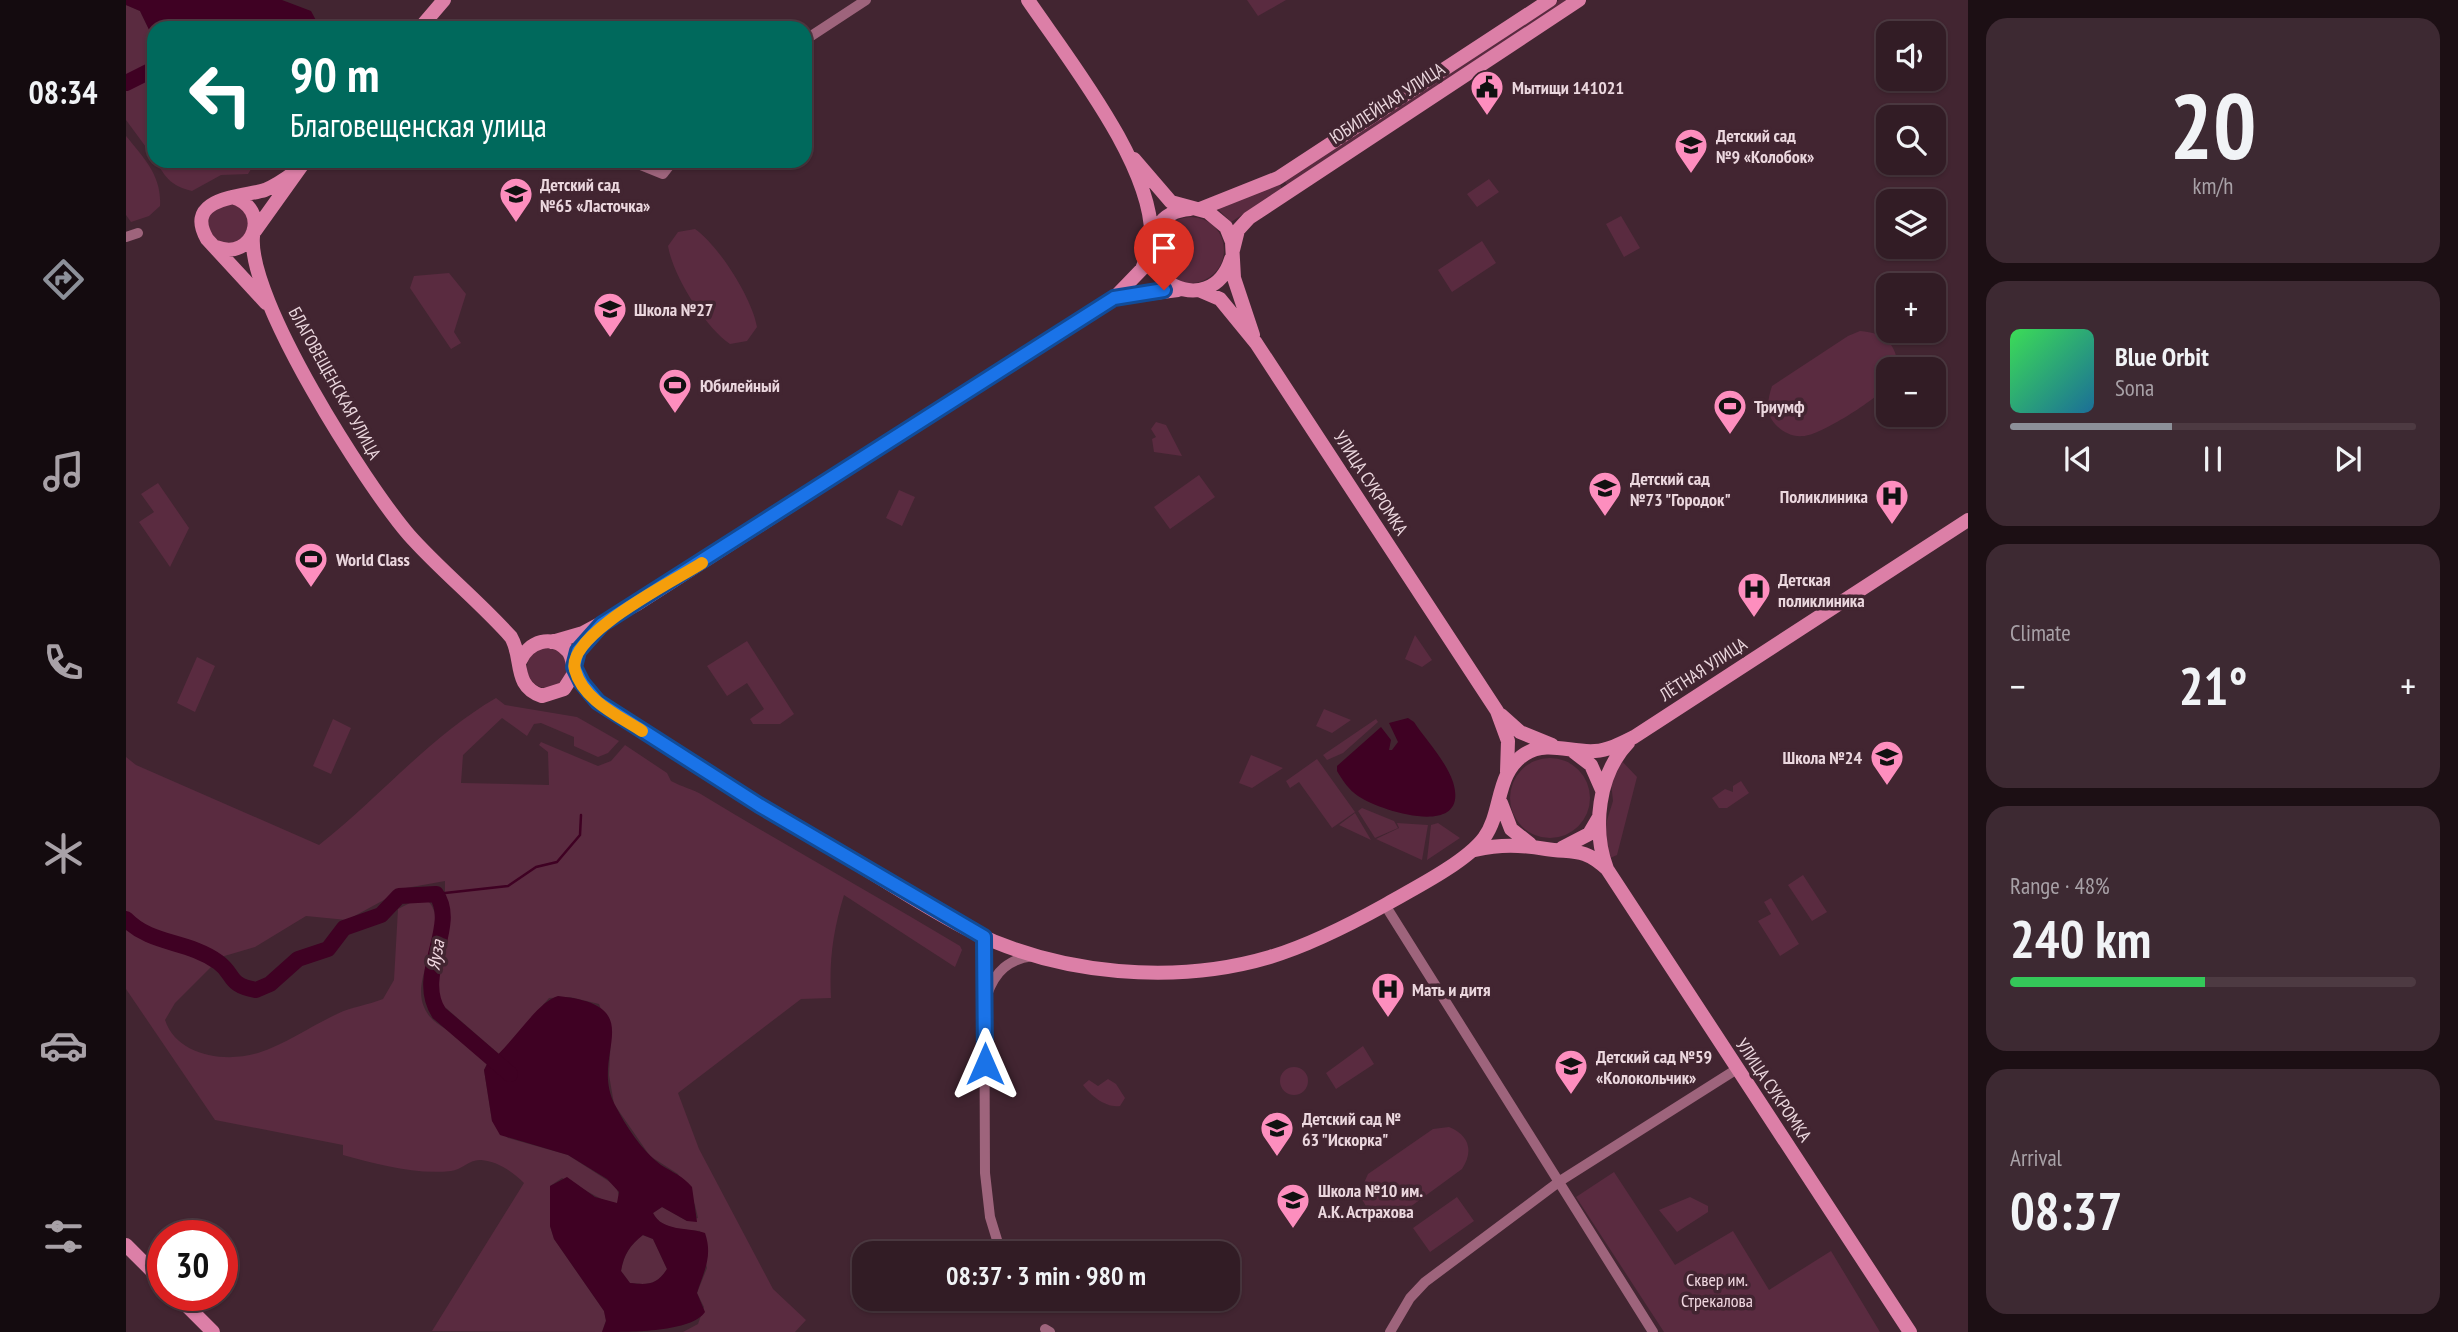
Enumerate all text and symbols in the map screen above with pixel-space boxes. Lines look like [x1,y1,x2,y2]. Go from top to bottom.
map controls [1876,21,1946,427]
button: sound [1876,21,1946,91]
text: 90 m [290,42,379,106]
icon: left [175,49,266,140]
street label: ЮБИЛЕЙНАЯ УЛИЦА [1325,57,1449,149]
text: 20 [2170,66,2257,184]
public building icon: Мытищи 141021 [1468,68,1506,117]
text: 08:34 [28,71,98,113]
place label: Мытищи 141021 [1512,76,1624,99]
text: Благовещенская улица [290,104,547,146]
button: search [1876,105,1946,175]
place label: Детский сад №9 «Колобок» [1716,124,1814,168]
school or university icon: Детский сад №9 «Колобок» [1672,126,1710,175]
text: km/h [2193,171,2233,200]
place label: Детский сад №65 «Ласточка» [540,173,650,217]
school or university icon: Детский сад №65 «Ласточка» [497,175,535,224]
button: layers [1876,189,1946,259]
pin [1134,218,1194,290]
icon: arrive [1145,229,1183,267]
icon: directions [39,255,88,304]
button: + [1876,273,1946,343]
school or university icon: Школа №27 [591,290,629,339]
place label: Школа №27 [634,298,713,321]
street label: БЛАГОВЕЩЕНСКАЯ УЛИЦА [284,303,387,464]
text: Blue Orbit [2115,340,2209,373]
button: − [1876,357,1946,427]
sports icon: Юбилейный [656,366,694,415]
text: Sona [2115,373,2154,402]
place label: Юбилейный [700,374,780,397]
sports icon: Триумф [1711,387,1749,436]
place label: Триумф [1754,395,1805,418]
street label: УЛИЦА СУКРОМКА [1329,427,1414,540]
icon: previous [2059,440,2097,478]
icon: pause [2194,440,2232,478]
icon: next [2329,440,2367,478]
icon: music [39,447,88,496]
place label: Детский сад №73 "Городок" [1630,467,1731,511]
school or university icon: Детский сад №73 "Городок" [1586,469,1624,518]
hospital icon: Поликлиника [1873,477,1911,526]
place label: Поликлиника [1780,485,1868,508]
sports icon: World Class [292,540,330,589]
place label: World Class [335,548,410,571]
place label: Детская поликлиника [1778,568,1865,612]
hospital icon: Детская поликлиника [1735,570,1773,619]
text: Climate [2010,618,2071,647]
street label: ЛЁТНАЯ УЛИЦА [1654,632,1752,706]
icon: phone [39,638,88,687]
text: 21° [2179,652,2247,719]
text: − [2010,661,2026,710]
text: + [2400,661,2416,710]
school or university icon: Школа №24 [1868,738,1906,787]
place label: Школа №24 [1783,746,1862,769]
icon: climate [39,829,88,878]
text: Range · 48% [2010,871,2110,900]
text: 240 km [2010,905,2151,972]
water label: Яуза [421,937,450,972]
hospital icon: Мать и дитя [1369,970,1407,1019]
place label: Мать и дитя [1412,978,1491,1001]
icon: car [39,1021,88,1070]
position arrow [948,1027,1022,1101]
street label: УЛИЦА СУКРОМКА [1731,1034,1817,1146]
place label: Детский сад №59 «Колокольчик» [1596,1045,1712,1089]
school or university icon: Детский сад №59 «Колокольчик» [1552,1047,1590,1096]
place label: Детский сад № 63 "Искорка" [1302,1107,1401,1151]
school or university icon: Детский сад № 63 "Искорка" [1258,1109,1296,1158]
text: Arrival [2010,1143,2062,1172]
text: 08:37 [2010,1177,2122,1244]
place label: Школа №10 им. А.К. Астрахова [1317,1179,1423,1223]
school or university icon: Школа №10 им. А.К. Астрахова [1274,1181,1312,1230]
icon: filters [39,1212,88,1261]
speed limit sign: 30 [147,1220,238,1311]
text: 08:37 · 3 min · 980 m [946,1259,1146,1292]
park label: Сквер им. Стрекалова [1681,1268,1753,1312]

